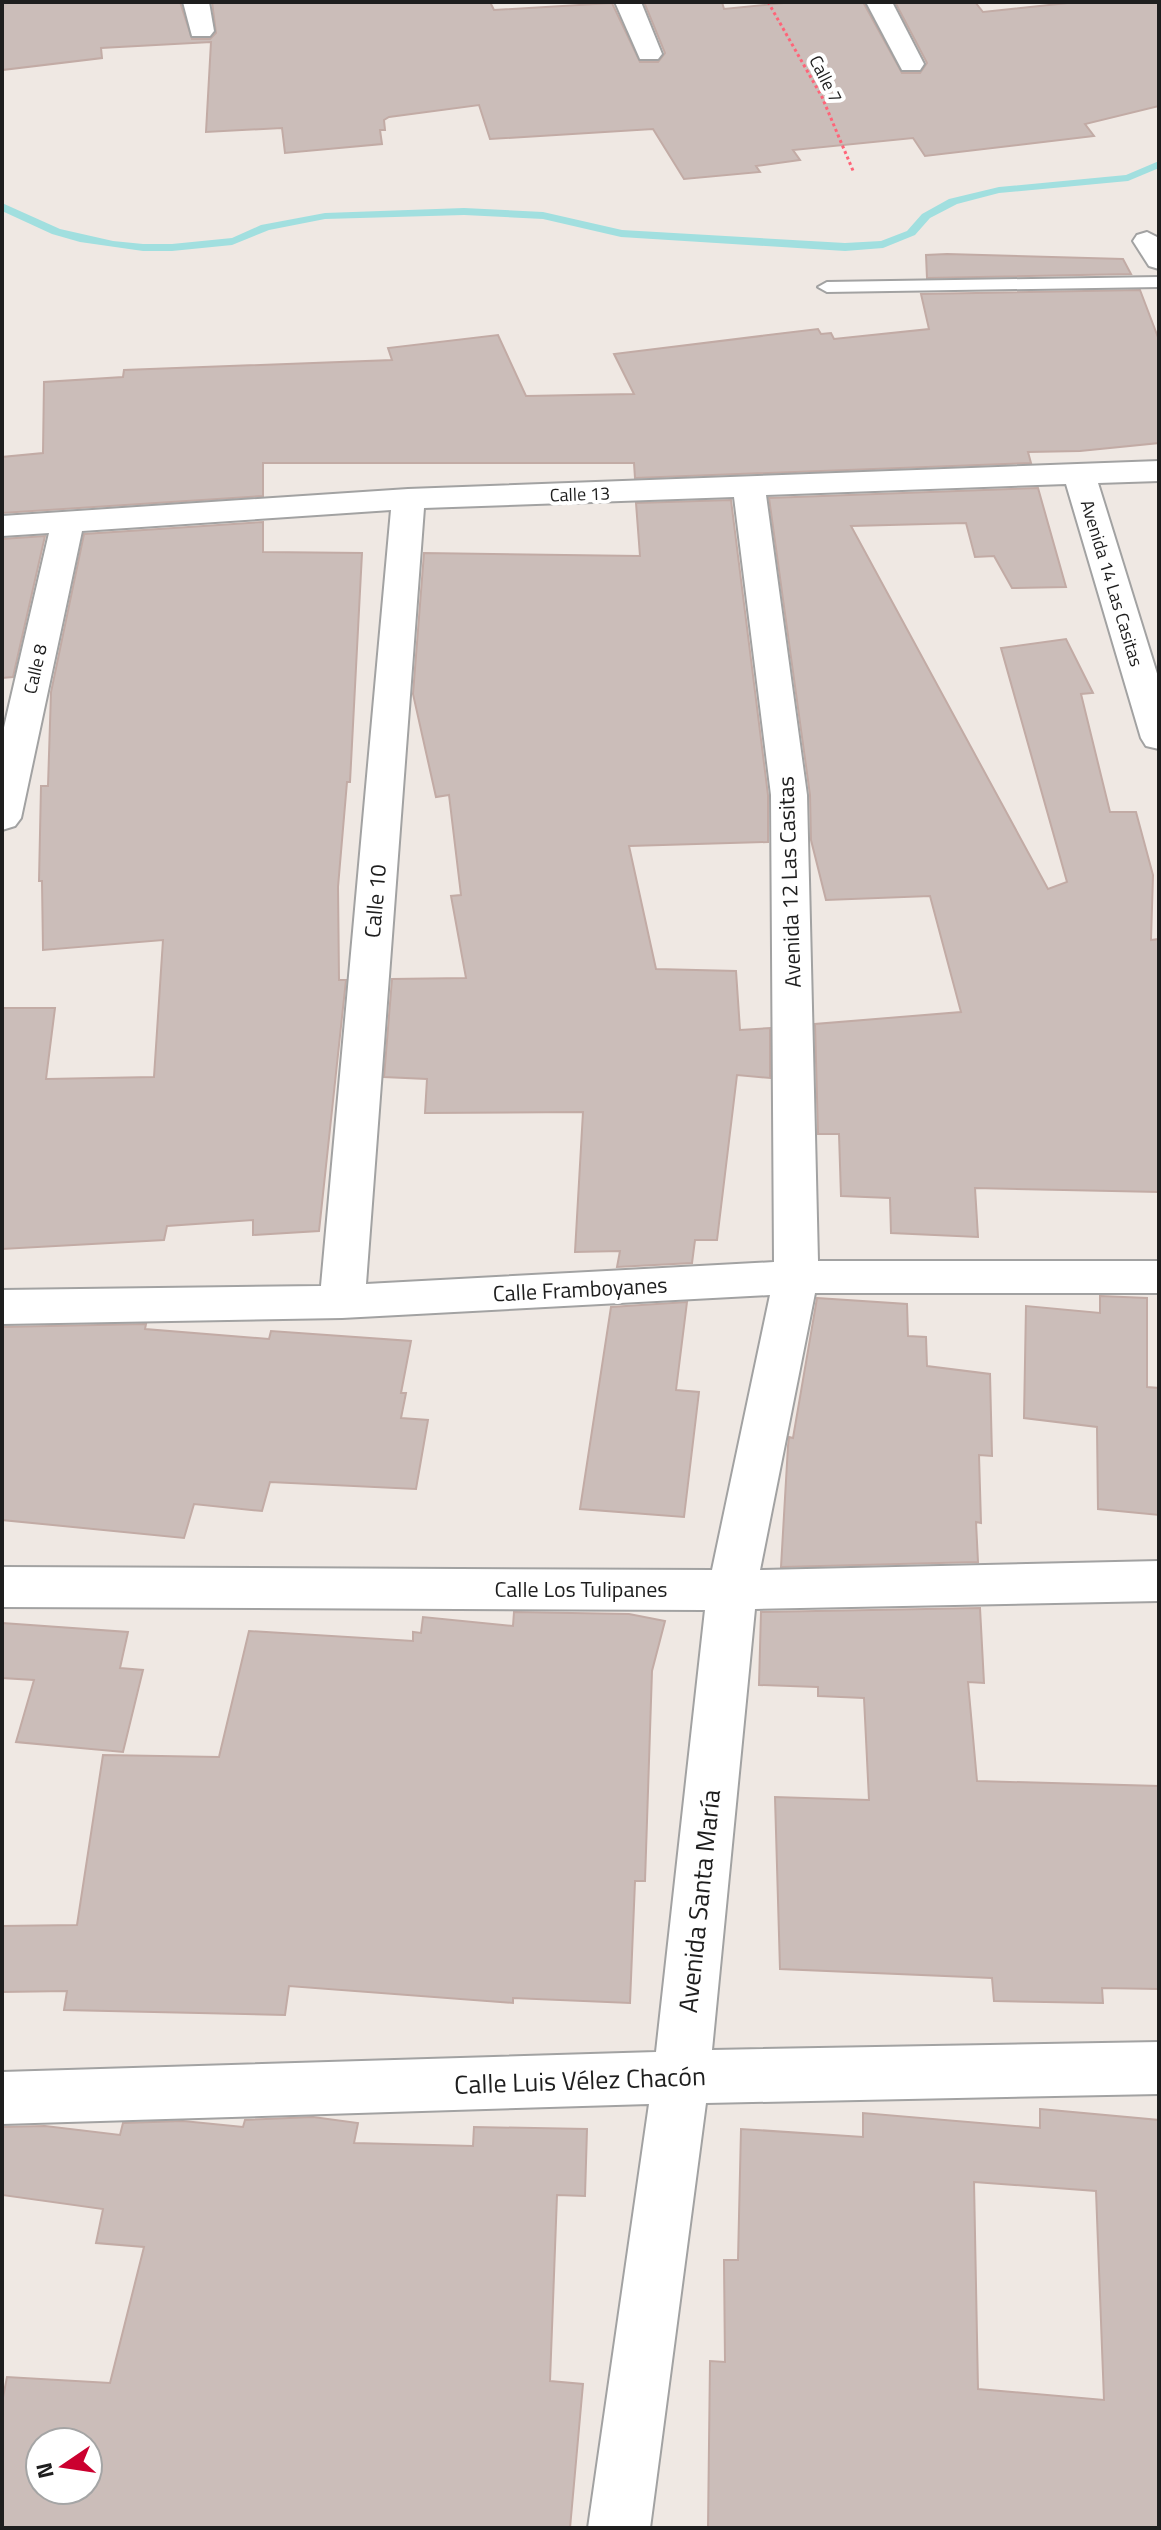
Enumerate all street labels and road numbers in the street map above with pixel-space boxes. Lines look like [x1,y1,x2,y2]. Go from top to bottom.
street label: Calle 7 [803,50,849,108]
street label: Calle 13 [549,479,611,509]
street label: Avenida 14 Las Casitas [1074,496,1150,670]
street label: Calle 8 [16,641,54,697]
street label: Avenida 12 Las Casitas [768,776,810,988]
street label: Calle 10 [355,863,395,939]
street label: Calle Framboyanes [492,1267,668,1311]
street label: Calle Los Tulipanes [494,1572,668,1606]
street label: Avenida Santa María [668,1788,730,2014]
street label: Calle Luis Vélez Chacón [453,2056,707,2104]

